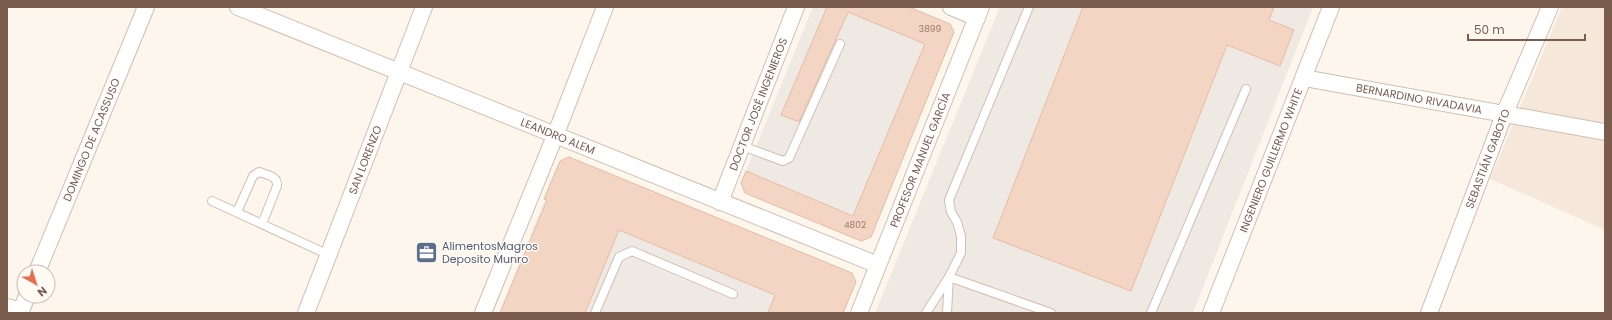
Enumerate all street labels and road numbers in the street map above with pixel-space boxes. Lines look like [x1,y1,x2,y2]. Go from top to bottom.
street label: DOCTOR JOSÉ INGENIEROS [725,35,791,173]
street label: DOMINGO DE ACASSUSO [59,75,124,204]
street label: BERNARDINO RIVADAVIA [1355,79,1484,118]
street label: INGENIERO GUILLERMO WHITE [1235,86,1306,235]
street label: PROFESOR MANUEL GARCÍA [886,89,955,230]
street label: SEBASTIÁN GABOTO [1461,106,1514,211]
street label: LEANDRO ALEM [518,114,598,158]
street label: SAN LORENZO [344,123,386,197]

